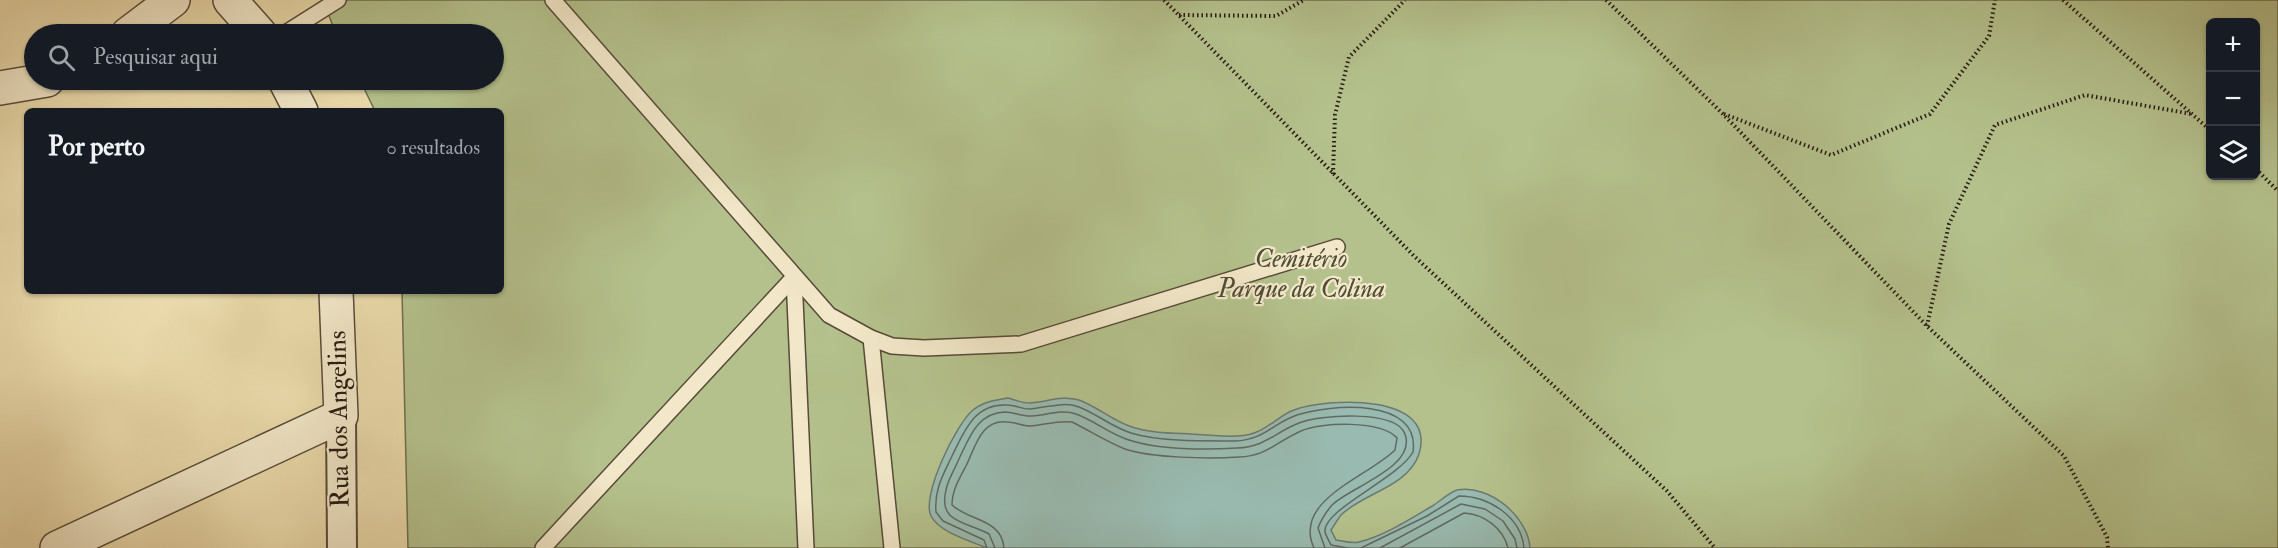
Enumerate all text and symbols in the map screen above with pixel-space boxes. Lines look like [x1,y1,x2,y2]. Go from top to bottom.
map controls [2206,18,2260,180]
button: + [2206,18,2260,72]
search box [24,24,504,90]
icon: search [45,41,78,74]
text: Pesquisar aqui [93,43,218,71]
button: − [2206,72,2260,126]
button: layers [2206,126,2260,180]
text: Por perto [48,131,145,163]
text: 0 resultados [387,135,480,160]
park label: Cemitério Parque da Colina [1216,243,1385,305]
street label: Rua dos Angelins [321,330,357,508]

